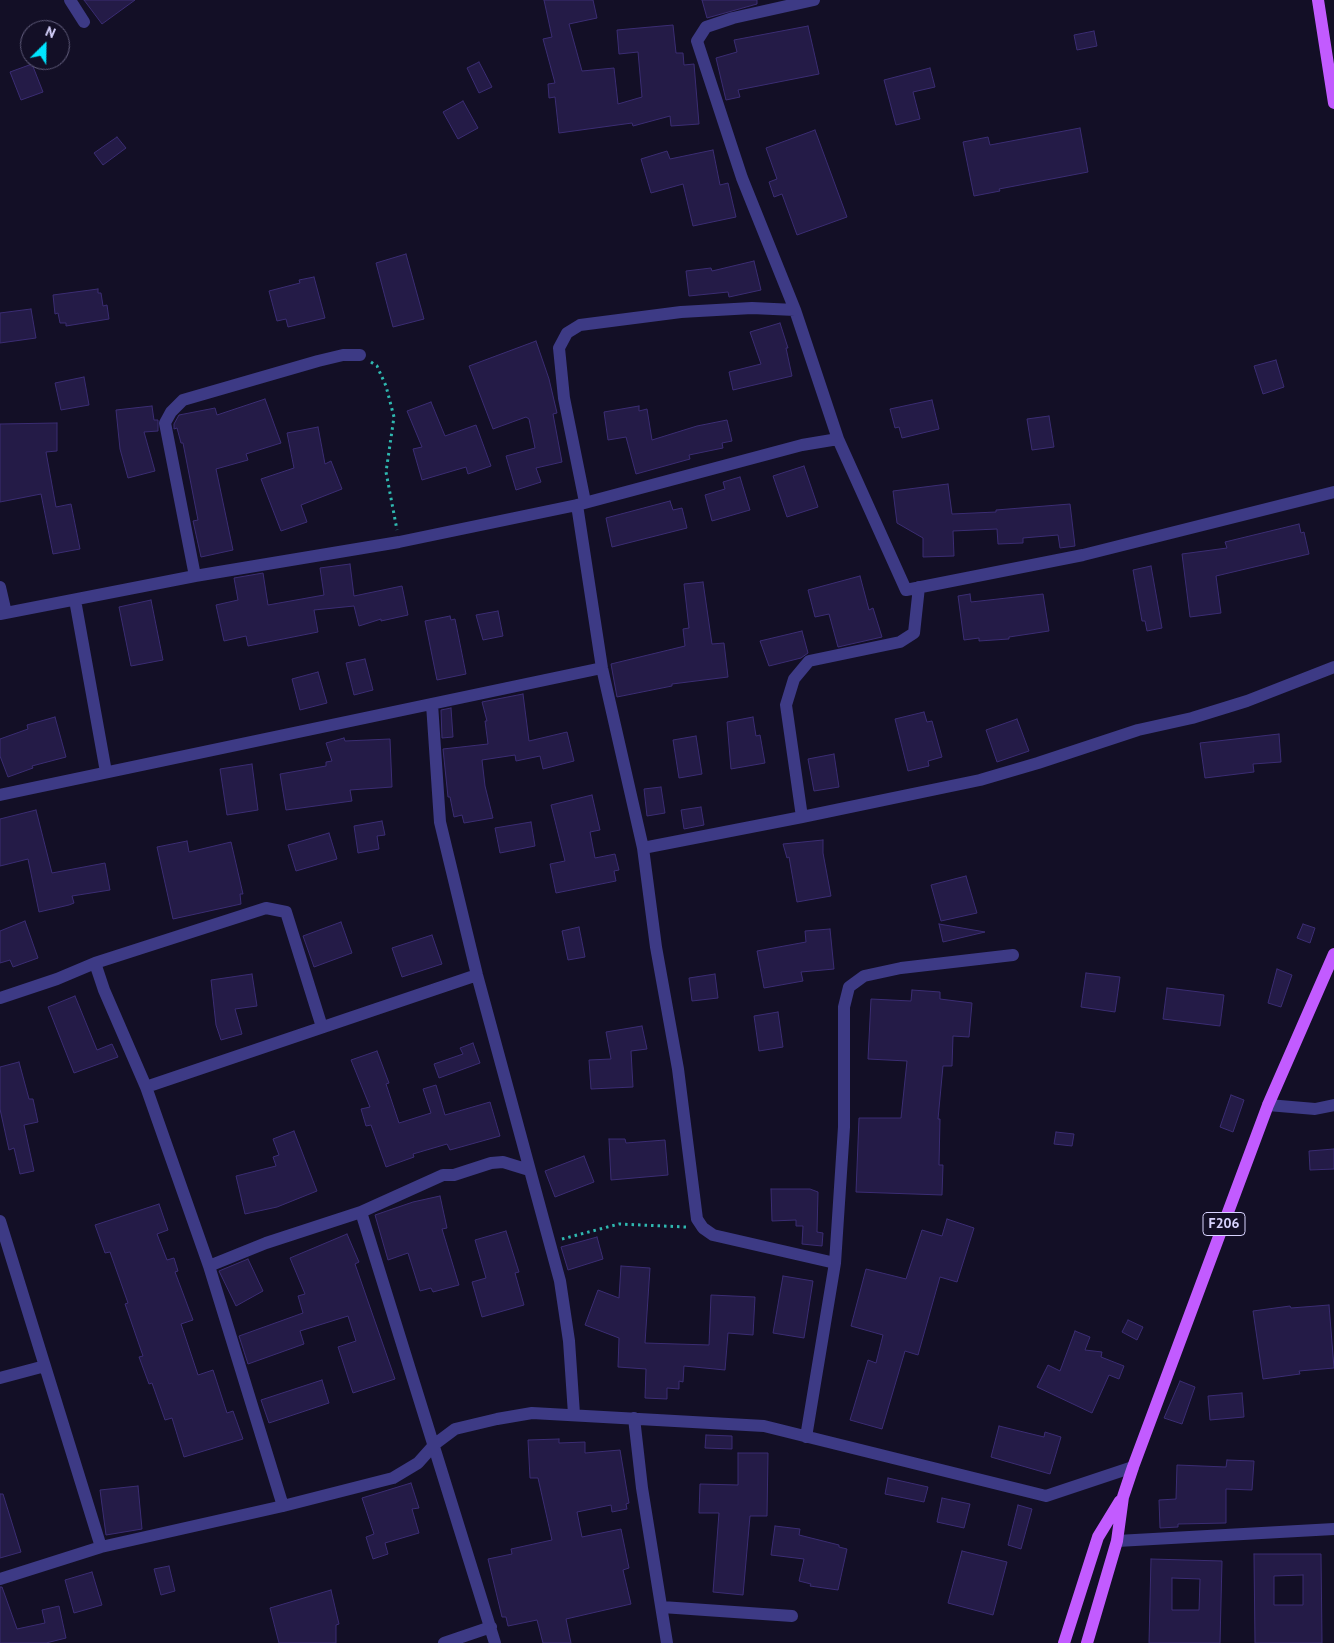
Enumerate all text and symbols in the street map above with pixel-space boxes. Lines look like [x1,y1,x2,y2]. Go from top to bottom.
north arrow [20,20,70,70]
text: N [43,22,58,42]
road number: F206 [1203,1212,1245,1236]

